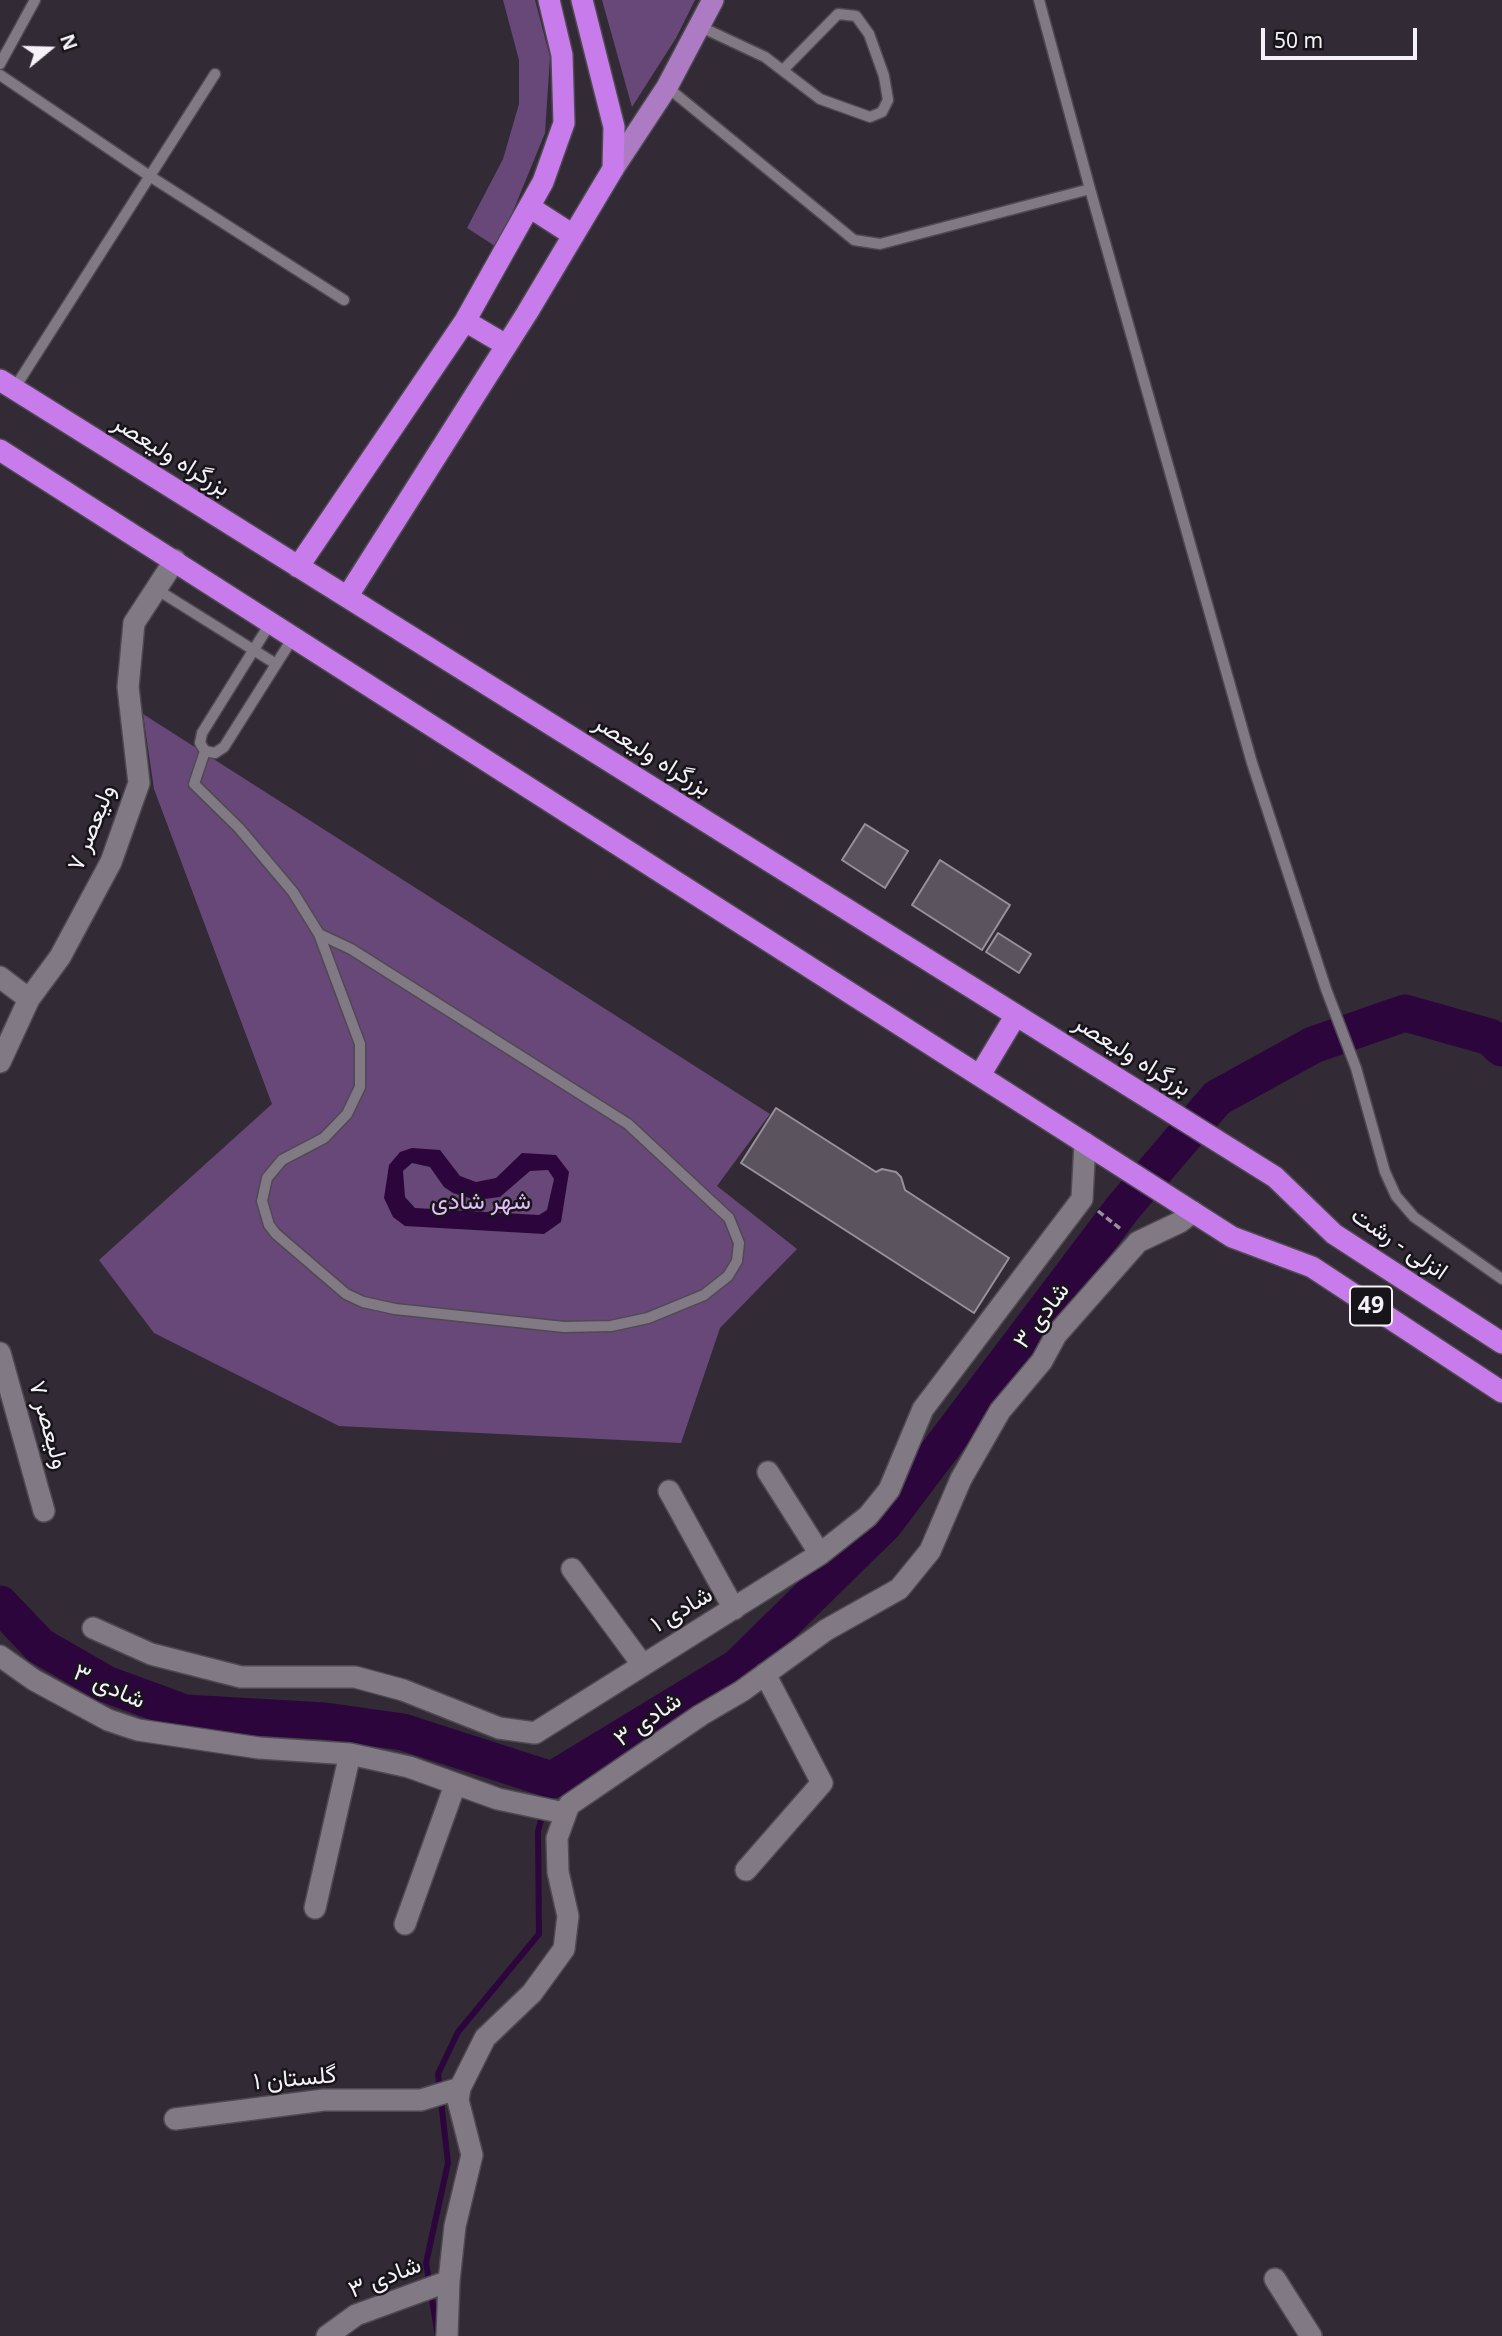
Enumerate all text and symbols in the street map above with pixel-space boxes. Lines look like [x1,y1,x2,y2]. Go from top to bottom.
north arrow [14,14,84,84]
scale bar [1264,14,1420,58]
text: 50 m [1274,26,1323,54]
text: N [54,31,84,54]
street label: بزرگراه ولیعصر [107,409,235,503]
street label: بزرگراه ولیعصر [588,709,716,803]
street label: ولیعصر ۷ [62,781,122,875]
street label: بزرگراه ولیعصر [1068,1009,1196,1103]
park label: شهر شادی [431,1188,531,1216]
street label: انزلی - رشت [1345,1201,1453,1287]
street label: شادی ۳ [1008,1277,1076,1355]
road number: 49 [1350,1287,1392,1326]
street label: ولیعصر ۷ [22,1378,74,1472]
street label: شادی ۱ [646,1580,718,1640]
street label: شادی ۳ [69,1658,149,1716]
street label: شادی ۳ [609,1687,687,1753]
street label: گلستان ۱ [252,2061,338,2097]
street label: شادی ۳ [345,2251,425,2305]

